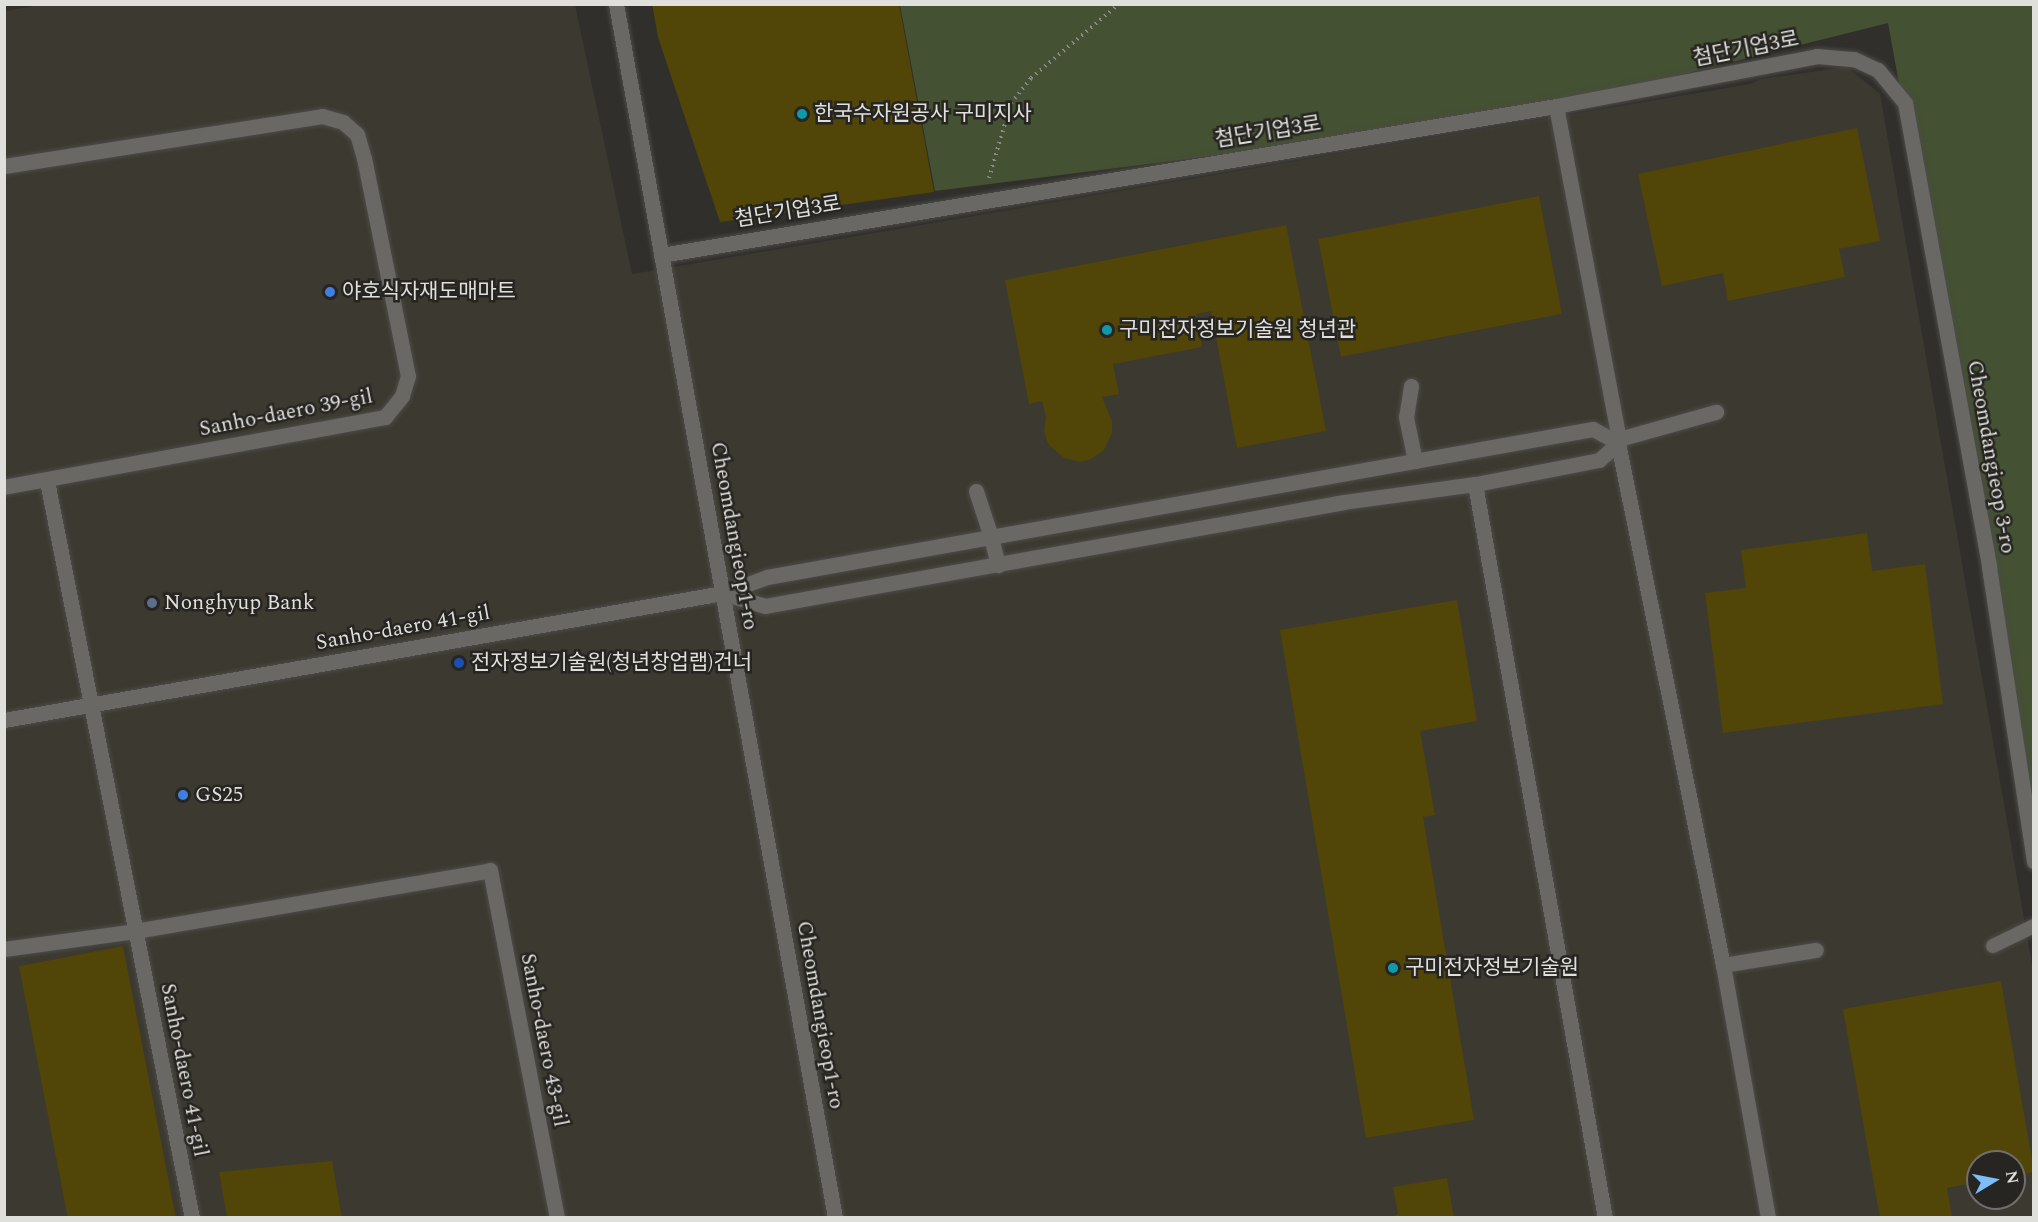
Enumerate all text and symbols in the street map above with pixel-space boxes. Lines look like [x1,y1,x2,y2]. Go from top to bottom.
street label: 첨단기업3로 [1691,26,1801,72]
place label: 한국수자원공사 구미지사 [814,101,1032,127]
marker: 한국수자원공사 구미지사 [795,107,809,121]
street label: 첨단기업3로 [1213,111,1323,153]
street label: 첨단기업3로 [733,191,843,233]
place label: 야호식자재도매마트 [342,279,516,305]
marker: 야호식자재도매마트 [323,285,337,299]
place label: 구미전자정보기술원 청년관 [1119,317,1356,343]
marker: 구미전자정보기술원 청년관 [1100,323,1114,337]
street label: Cheomdangieop 3-ro [1962,358,2020,556]
street label: Sanho-daero 39-gil [197,384,375,442]
street label: Cheomdangieop1-ro [705,440,763,632]
place label: Nonghyup Bank [164,590,315,616]
marker: Nonghyup Bank [145,596,159,610]
street label: Sanho-daero 41-gil [314,600,492,656]
place label: 전자정보기술원(청년창업랩)건너 [471,650,752,676]
marker: 전자정보기술원(청년창업랩)건너 [452,656,466,670]
place label: GS25 [195,782,243,808]
marker: GS25 [176,788,190,802]
street label: Cheomdangieop1-ro [791,919,849,1111]
street label: Sanho-daero 43-gil [515,951,573,1129]
place label: 구미전자정보기술원 [1405,955,1579,981]
marker: 구미전자정보기술원 [1386,961,1400,975]
street label: Sanho-daero 41-gil [155,981,213,1159]
north arrow [1966,1150,2026,1210]
text: N [1999,1169,2025,1186]

